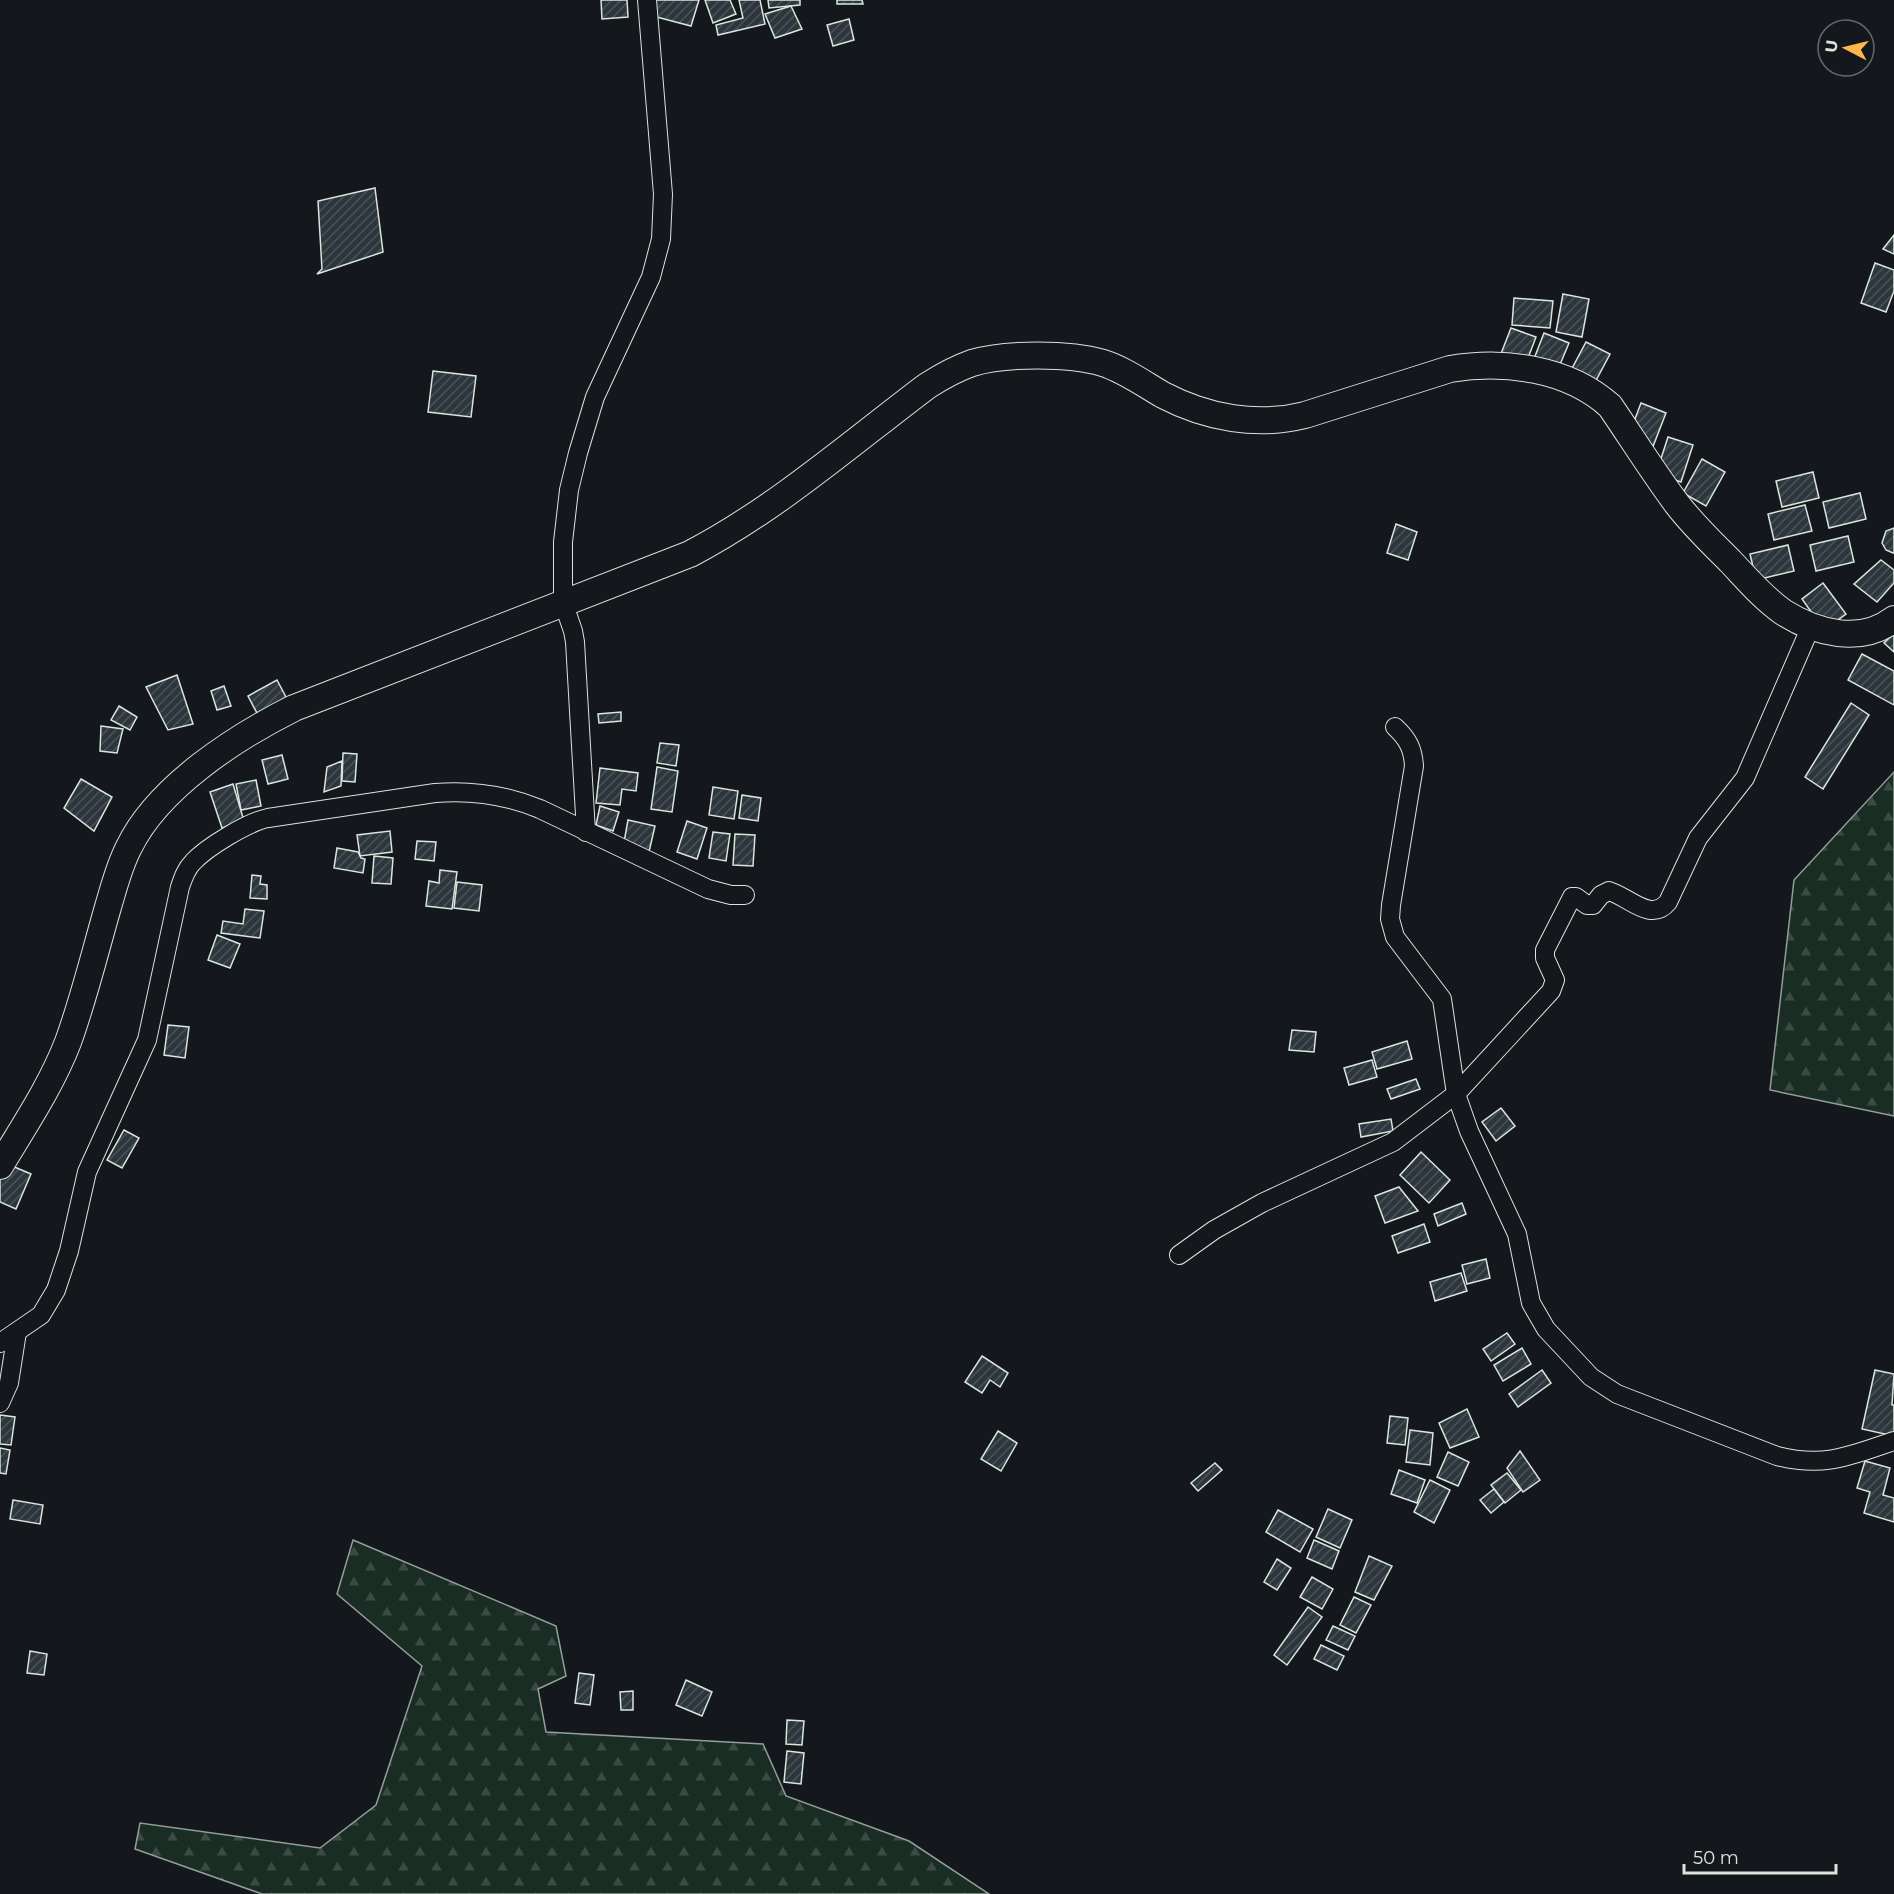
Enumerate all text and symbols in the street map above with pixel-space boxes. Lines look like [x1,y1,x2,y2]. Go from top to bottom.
north arrow [1816,18,1876,78]
text: U [1821,39,1842,54]
scale bar [1684,1837,1836,1875]
text: 50 m [1693,1847,1739,1869]

